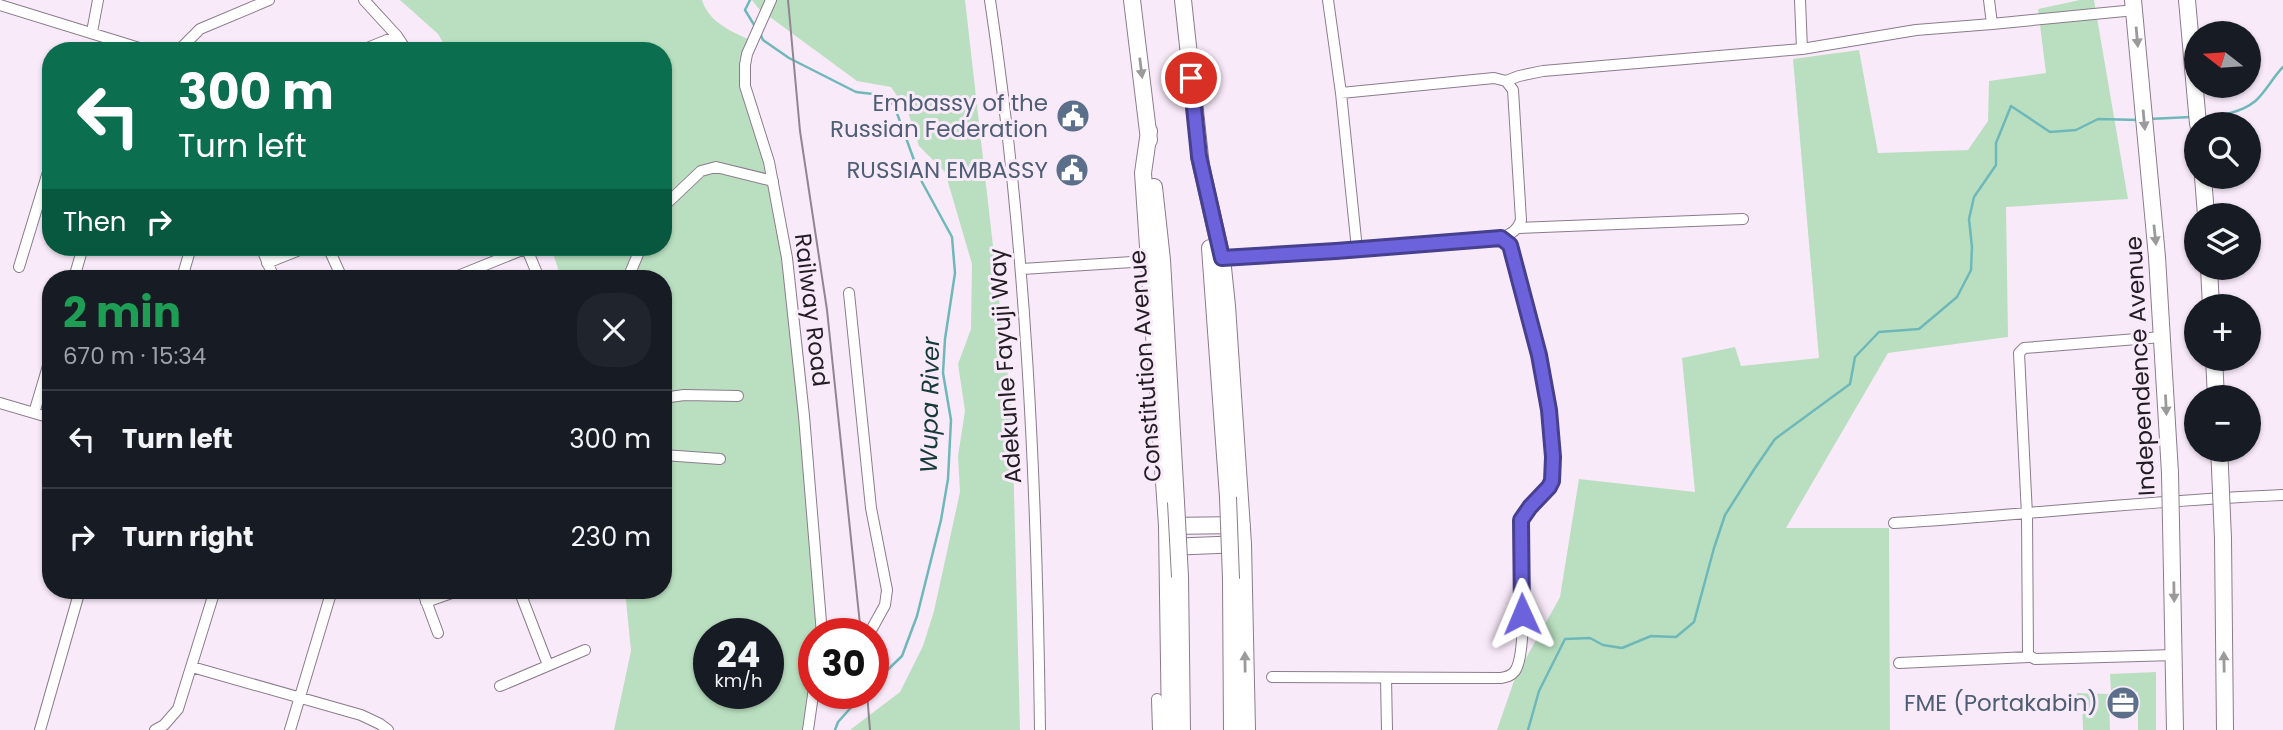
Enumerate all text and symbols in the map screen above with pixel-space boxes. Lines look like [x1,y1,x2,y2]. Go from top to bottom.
north arrow [2184,21,2261,98]
map controls [2184,21,2261,462]
one-way arrow [2132,26,2143,48]
pin [1161,48,1221,108]
one-way arrow [1135,57,1146,79]
text: 300 m [178,58,334,126]
icon: arrive [1172,59,1210,97]
icon: left [63,70,154,161]
place label: Embassy of the Russian Federation [830,87,1048,145]
public building icon: Embassy of the Russian Federation [1054,97,1092,135]
one-way arrow [2139,109,2150,131]
button: search [2184,112,2261,189]
text: Turn left [178,123,307,168]
public building icon: RUSSIAN EMBASSY [1053,151,1091,189]
place label: RUSSIAN EMBASSY [846,154,1048,186]
icon: right [140,203,178,241]
button: layers [2184,203,2261,280]
text: Then [63,204,126,240]
one-way arrow [2150,224,2161,246]
street label: Railway Road [787,232,837,388]
street label: Independence Avenue [2117,235,2163,497]
street label: Adekunle Fayuji Way [981,247,1029,485]
street label: Constitution Avenue [1121,249,1169,483]
text: 2 min [63,283,181,342]
button: close [577,293,651,367]
button: + [2184,294,2261,371]
water label: Wupa River [912,336,947,473]
text: 670 m · 15:34 [63,340,206,372]
button: − [2184,385,2261,462]
one-way arrow [2161,394,2172,416]
icon: left [63,420,101,458]
text: Turn left [122,421,233,457]
text: 300 m [569,421,651,457]
icon: right [63,518,101,556]
text: Turn right [122,519,254,555]
text: 230 m [571,519,651,555]
position arrow [1485,577,1559,651]
one-way arrow [2168,581,2180,603]
speed limit sign: 30 [798,618,889,709]
text: 24 [717,630,760,679]
one-way arrow [1240,651,1251,673]
one-way arrow [2218,651,2230,673]
text: km/h [715,668,762,693]
office icon: FME (Portakabin) [2104,684,2142,722]
place label: FME (Portakabin) [1904,687,2098,719]

